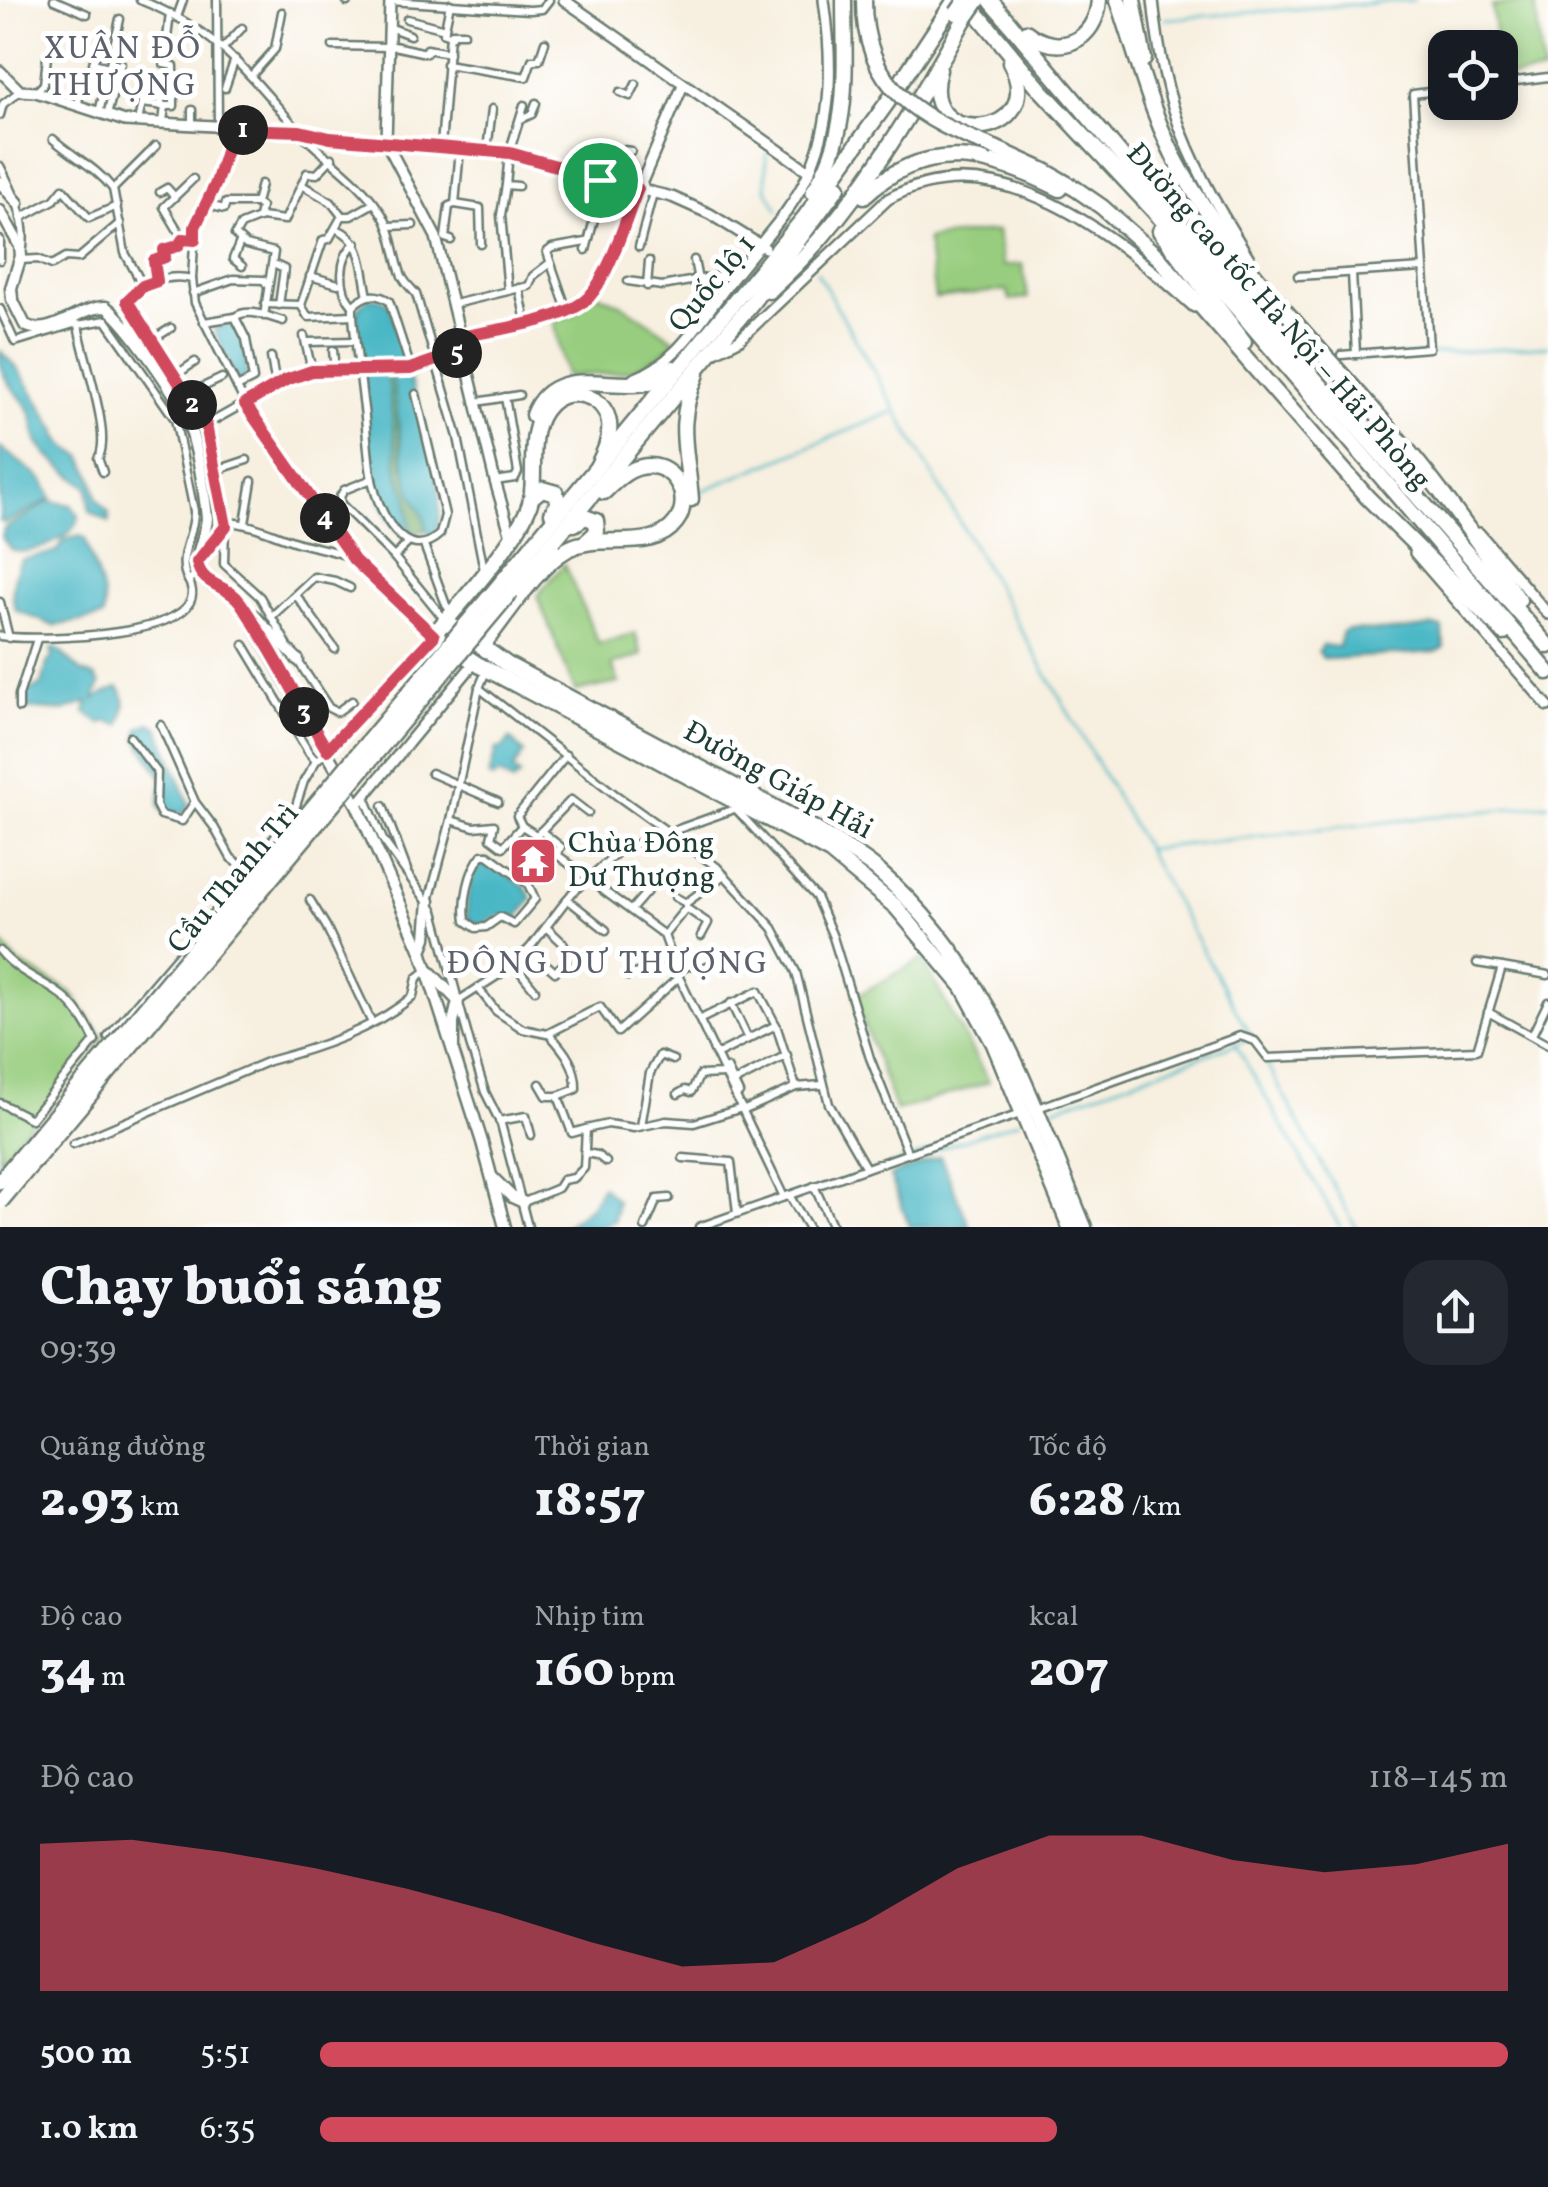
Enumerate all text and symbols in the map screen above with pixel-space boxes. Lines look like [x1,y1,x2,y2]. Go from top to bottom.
district label: XUÂN ĐỖ THƯỢNG [44,24,202,109]
map controls [1428,30,1518,120]
button: locate [1428,30,1518,120]
pin: 1 [218,105,268,155]
text: 1 [237,110,249,149]
street label: Đường cao tốc Hà Nội – Hải Phòng [1116,135,1440,499]
pin [558,138,643,223]
icon: arrive [573,153,628,208]
street label: Quốc lộ 1 [659,226,767,342]
pin: 5 [432,328,482,378]
text: 5 [450,333,464,372]
pin: 2 [167,380,217,430]
text: 2 [185,385,199,424]
pin: 4 [300,493,350,543]
text: 4 [317,498,333,537]
pin: 3 [279,687,329,737]
text: 3 [297,692,311,731]
street label: Đường Giáp Hải [675,711,881,851]
street label: Cầu Thanh Trì [158,795,310,963]
place label: Chùa Đông Dư Thượng [568,823,715,899]
temple icon: Chùa Đông Dư Thượng [507,835,559,887]
district label: ĐÔNG DƯ THƯỢNG [446,943,770,987]
text: Chạy buổi sáng [40,1252,442,1328]
button: share [1403,1260,1508,1365]
text: 09:39 [40,1328,116,1372]
text: Quãng đường [40,1428,206,1467]
text: Thời gian [534,1428,650,1467]
text: Tốc độ [1029,1428,1107,1467]
text: 2.93 [40,1467,134,1537]
text: 18:57 [534,1467,646,1537]
text: 6:28 [1029,1467,1126,1537]
text: km [134,1488,180,1527]
text: /km [1126,1488,1182,1527]
text: Độ cao [40,1598,122,1637]
text: Nhịp tim [534,1598,645,1637]
text: kcal [1029,1598,1078,1637]
text: 34 [40,1637,96,1707]
text: 160 [534,1637,614,1707]
text: 207 [1029,1637,1109,1707]
text: m [96,1658,126,1697]
text: bpm [614,1658,676,1697]
text: Độ cao [40,1757,134,1801]
text: 118–145 m [1368,1757,1508,1801]
text: 500 m [40,2033,132,2077]
text: 5:51 [200,2033,251,2077]
text: 1.0 km [40,2108,138,2152]
text: 6:35 [200,2108,256,2152]

